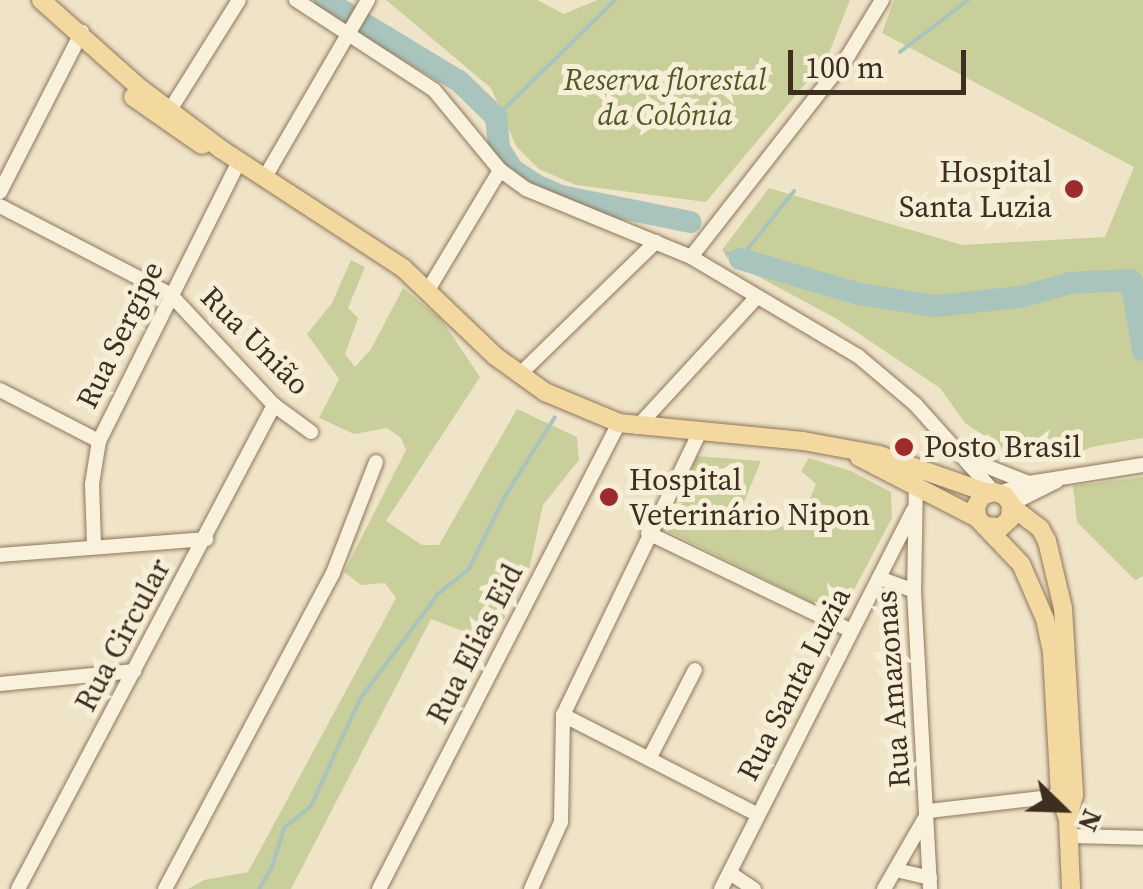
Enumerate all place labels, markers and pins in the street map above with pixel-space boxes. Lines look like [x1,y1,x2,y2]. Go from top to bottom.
place label: Hospital Santa Luzia [899,154,1052,224]
marker: Hospital Santa Luzia [1061,176,1087,202]
place label: Posto Brasil [924,429,1081,465]
marker: Posto Brasil [893,436,915,458]
place label: Hospital Veterinário Nipon [629,462,870,532]
marker: Hospital Veterinário Nipon [598,486,620,508]

